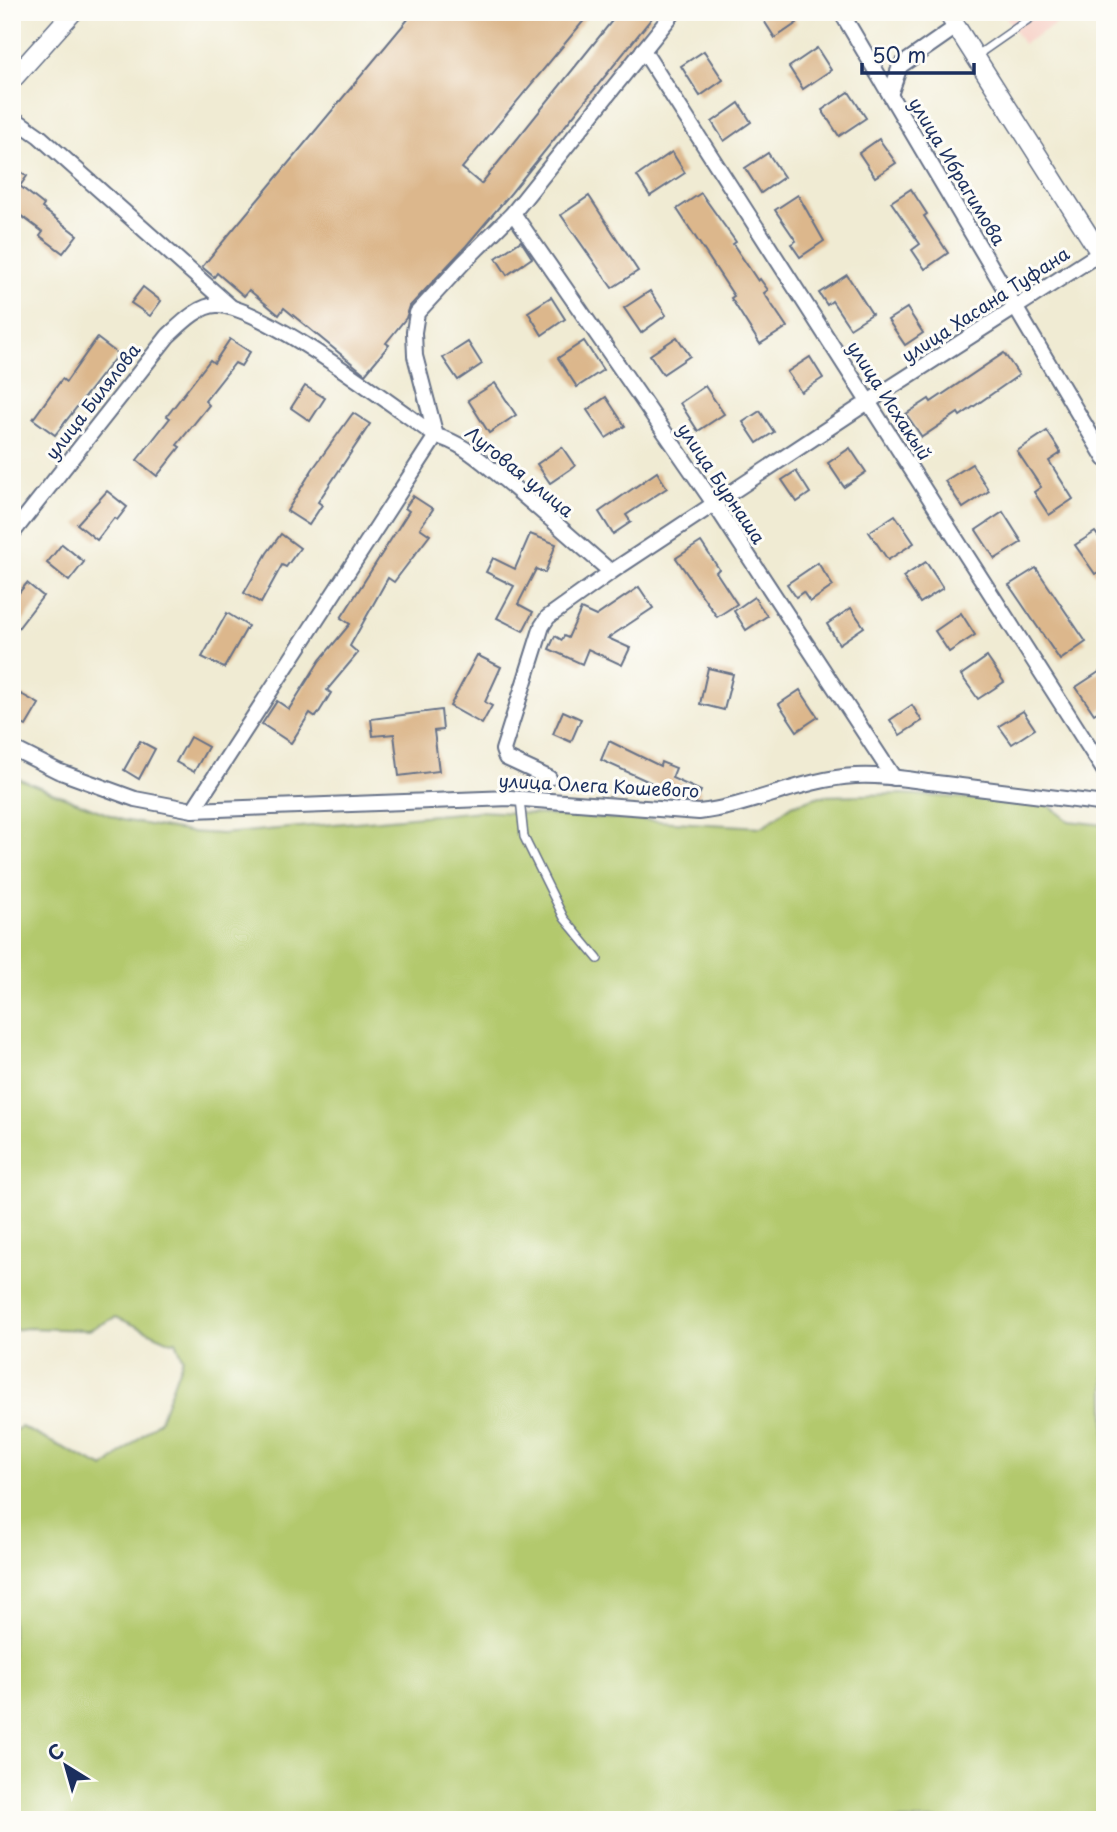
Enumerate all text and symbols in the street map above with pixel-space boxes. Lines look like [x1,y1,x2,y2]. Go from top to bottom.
scale bar [862,32,974,76]
text: 50 m [872,38,926,70]
street label: улица Ибрагимова [903,92,1013,251]
street label: улица Хасана Туфана [896,239,1075,369]
street label: улица Исхакый [841,335,939,465]
street label: улица Билялова [38,336,147,465]
street label: улица Бурнаша [671,417,773,550]
street label: Луговая улица [460,419,580,524]
street label: улица Олега Кошевого [498,766,700,804]
north arrow [32,1730,102,1800]
text: С [41,1736,69,1767]

